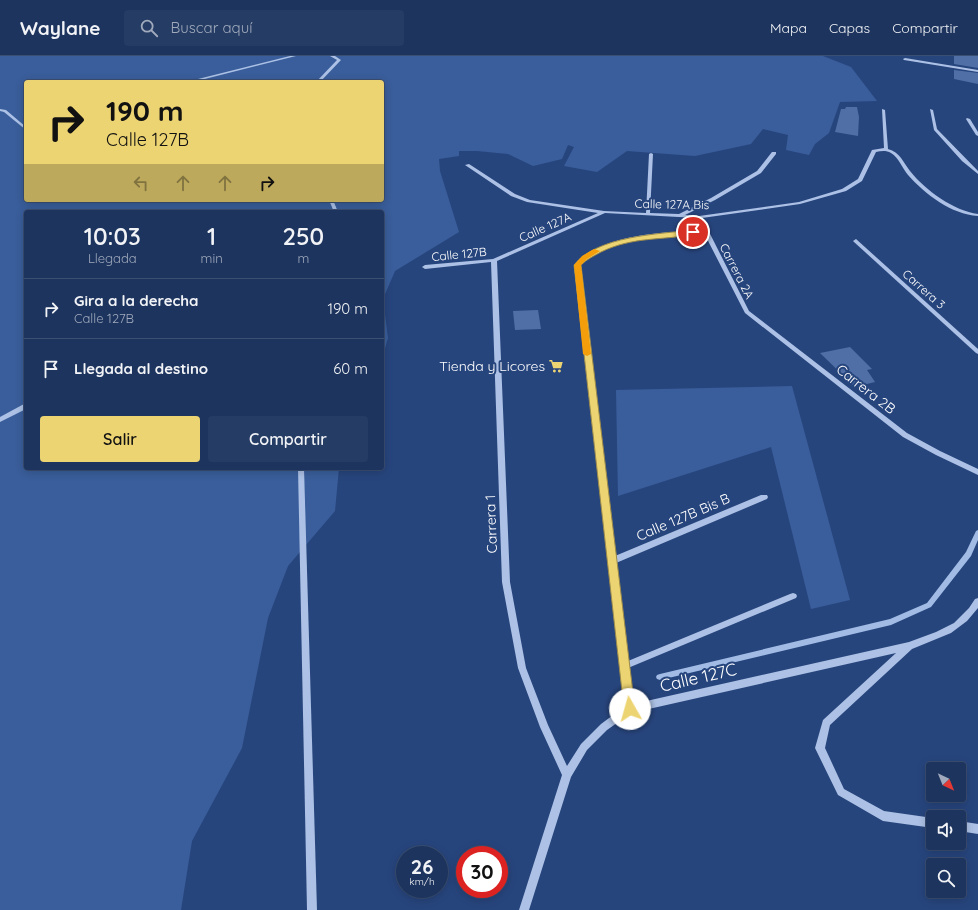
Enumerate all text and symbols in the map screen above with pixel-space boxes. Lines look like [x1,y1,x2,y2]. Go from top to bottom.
search box [124,10,404,46]
text: Waylane [20,16,100,40]
icon: search [138,17,160,39]
text: Buscar aquí [170,18,252,37]
text: Mapa [770,19,807,37]
text: Capas [829,19,870,37]
text: Compartir [892,19,958,37]
text: 190 m [106,93,184,128]
icon: right [40,96,92,148]
text: Calle 127B [106,128,189,151]
icon: left [130,172,152,194]
icon: ahead [172,172,194,194]
icon: ahead [214,172,236,194]
icon: right [256,172,278,194]
street label: Calle 127A Bis [635,196,710,212]
street label: Calle 127A [517,209,574,245]
pin [676,215,710,249]
text: 10:03 [84,221,141,251]
text: 1 [207,221,216,251]
text: 250 [282,221,324,251]
icon: arrive [682,221,704,243]
street label: Carrera 2A [717,241,757,301]
street label: Calle 127B [431,244,488,264]
text: Llegada [88,250,137,266]
text: min [201,250,223,266]
text: m [297,250,309,266]
street label: Carrera 3 [900,266,948,312]
text: Gira a la derecha [74,291,199,310]
icon: right [40,298,62,320]
text: 190 m [327,299,368,318]
text: Calle 127B [74,310,134,326]
place label: Tienda y Licores [439,357,545,375]
icon: arrive [40,358,62,380]
supermarket icon: Tienda y Licores [548,358,564,374]
text: Llegada al destino [74,359,208,378]
text: 60 m [333,359,368,378]
street label: Carrera 2B [833,360,899,418]
button: Salir [40,416,200,462]
button: Compartir [208,416,368,462]
street label: Calle 127B Bis B [633,489,733,545]
street label: Carrera 1 [481,494,501,554]
street label: Calle 127C [658,658,738,696]
position arrow [609,688,651,730]
north arrow [926,762,966,802]
map controls [926,762,966,898]
button: sound [926,810,966,850]
speed limit sign: 30 [456,846,508,898]
text: 26 [411,854,433,879]
button: search [926,858,966,898]
text: km/h [409,875,435,888]

